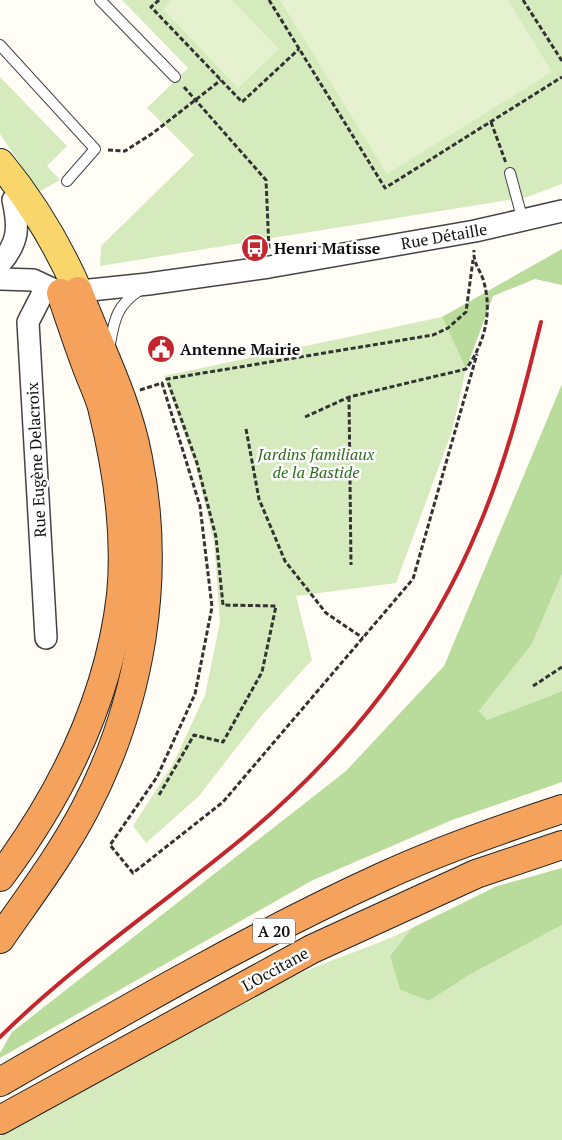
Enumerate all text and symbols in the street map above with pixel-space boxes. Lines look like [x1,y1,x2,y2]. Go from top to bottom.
street label: Rue Détaille [399,218,489,254]
bus stop icon: Henri Matisse [240,233,270,263]
place label: Henri Matisse [274,237,381,259]
public building icon: Antenne Mairie [146,334,176,364]
place label: Antenne Mairie [180,338,301,360]
street label: Rue Eugène Delacroix [21,381,51,538]
park label: Jardins familiaux de la Bastide [257,443,375,483]
road number: A 20 [253,918,295,944]
street label: L'Occitane [238,942,312,996]

